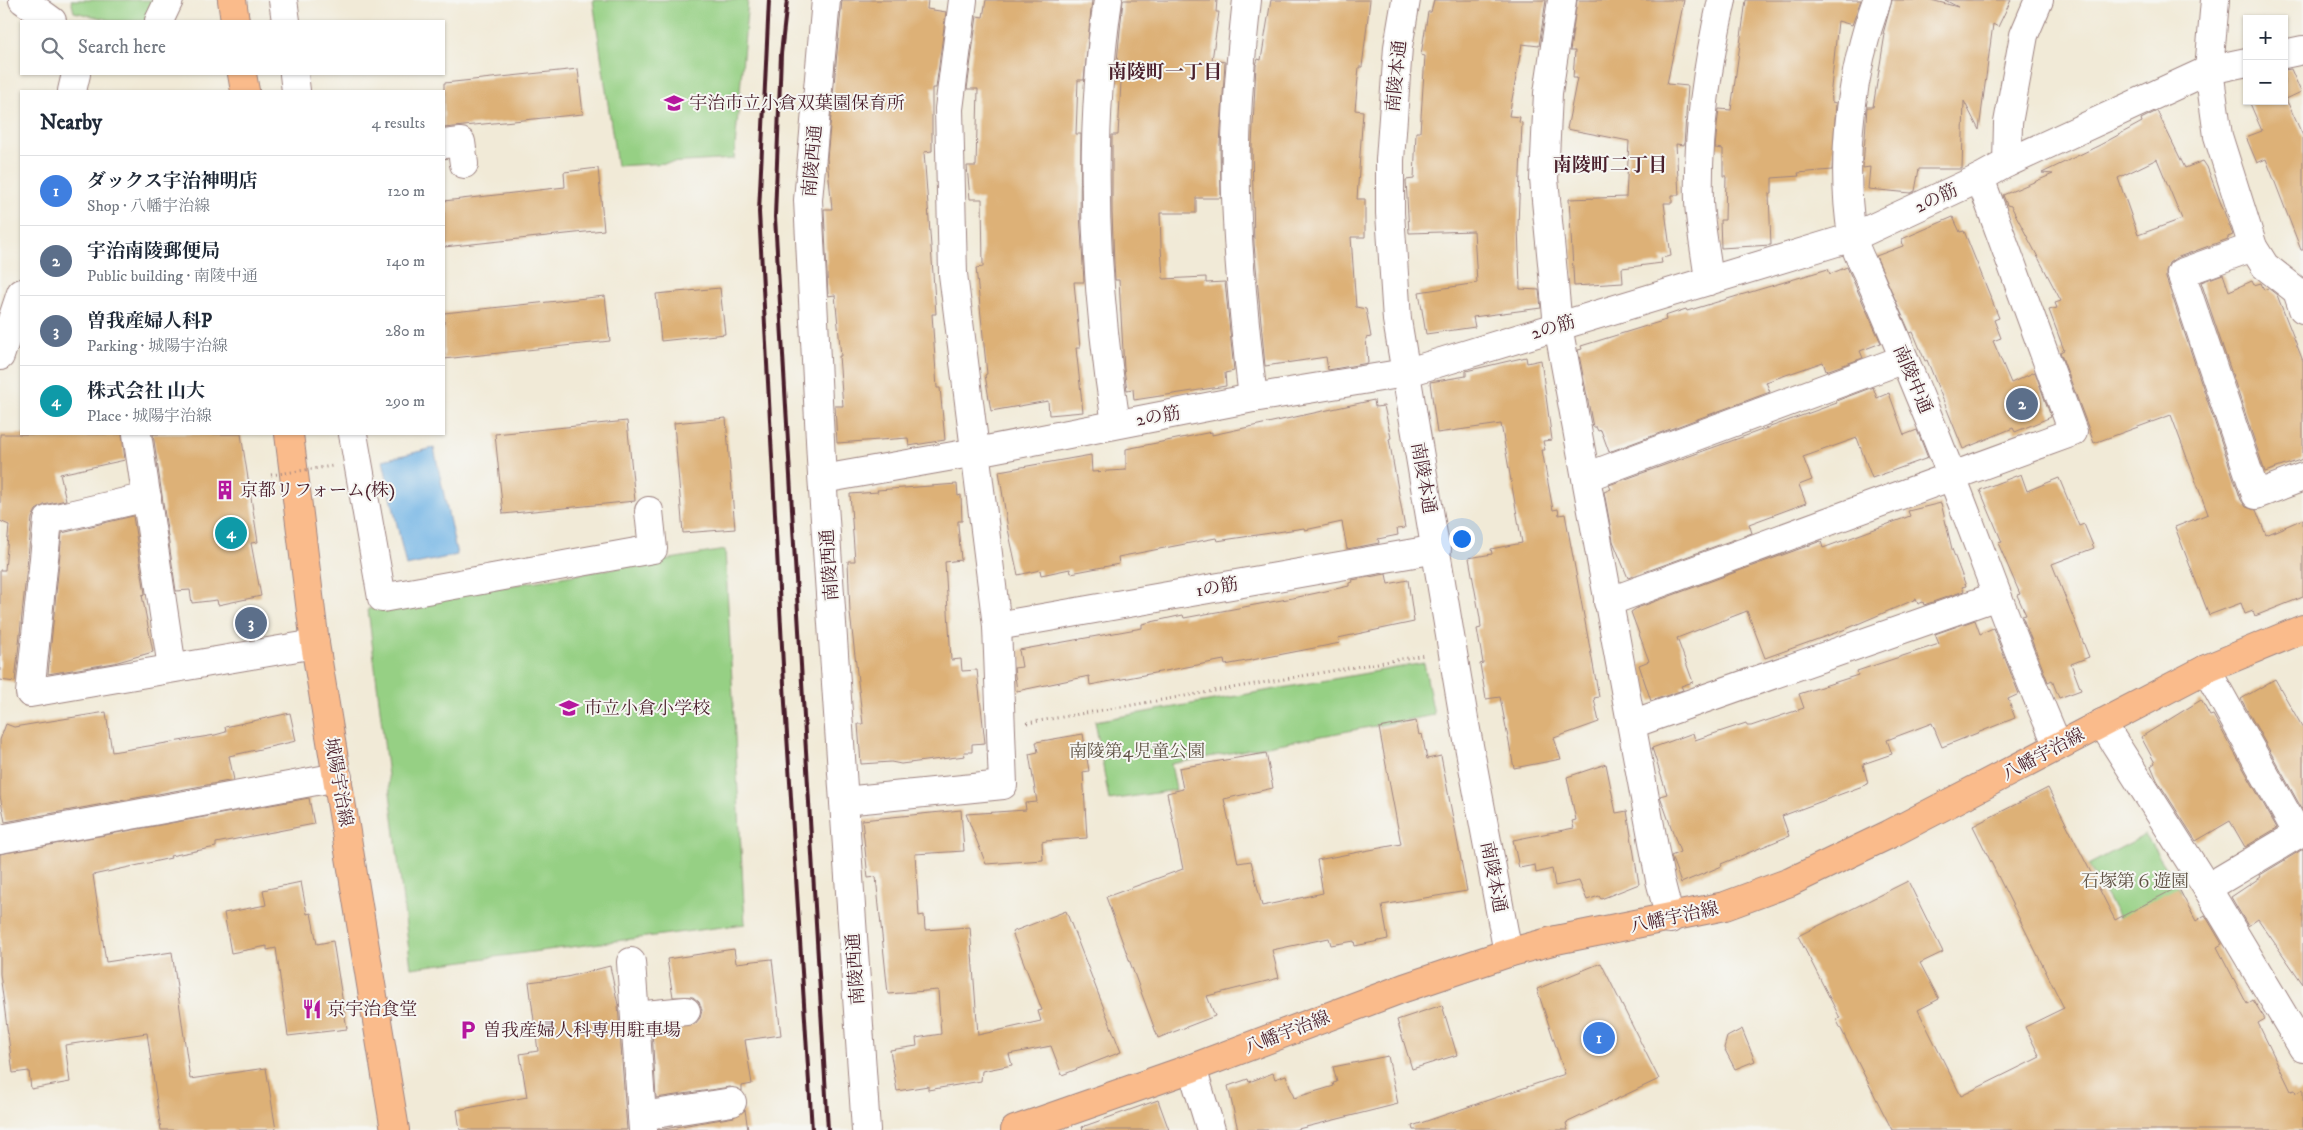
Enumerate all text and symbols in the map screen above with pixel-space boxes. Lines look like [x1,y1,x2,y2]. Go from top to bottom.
map controls [2243,15,2288,105]
button: + [2243,15,2288,60]
search box [20,20,445,75]
icon: search [38,34,66,62]
text: Search here [78,36,166,59]
street label: 南陵本通 [1382,39,1412,113]
button: − [2243,60,2288,105]
district label: 南陵町一丁目 [1108,61,1222,84]
school or university icon: 宇治市立小倉双葉園保育所 [663,92,685,114]
place label: 宇治市立小倉双葉園保育所 [689,93,905,115]
text: Nearby [40,110,102,136]
text: 4 results [372,113,425,133]
street label: 南陵西通 [799,124,827,198]
district label: 南陵町二丁目 [1553,154,1667,177]
text: ダックス宇治神明店 [87,170,258,193]
street label: 2の筋 [1911,179,1961,218]
text: 1 [53,181,59,201]
text: 120 m [387,181,425,201]
text: Shop · 八幡宇治線 [87,196,210,216]
text: 宇治南陵郵便局 [87,240,220,263]
text: 2 [52,251,60,271]
text: 140 m [386,251,425,271]
text: Public building · 南陵中通 [87,266,258,286]
text: 曽我産婦人科P [87,310,212,333]
street label: 2の筋 [1529,311,1578,345]
text: 3 [53,321,59,341]
text: 280 m [385,321,425,341]
text: Parking · 城陽宇治線 [87,336,228,356]
street label: 南陵中通 [1888,342,1936,417]
text: 株式会社 山大 [87,380,205,403]
pin: 2 [2006,385,2038,423]
text: 4 [51,391,61,411]
text: 290 m [385,391,425,411]
street label: 2の筋 [1134,402,1182,432]
text: Place · 城陽宇治線 [87,406,212,426]
street label: 南陵本通 [1406,441,1440,516]
building icon: 京都リフォーム(株) [214,479,236,501]
place label: 京都リフォーム(株) [240,480,395,502]
pin: 4 [215,514,247,552]
your location [1449,526,1475,552]
street label: 南陵西通 [817,528,843,602]
street label: 1の筋 [1194,573,1240,603]
pin: 3 [235,604,267,642]
school or university icon: 市立小倉小学校 [558,697,580,719]
place label: 市立小倉小学校 [584,698,710,720]
street label: 八幡宇治線 [1999,724,2088,786]
street label: 城陽宇治線 [319,736,357,828]
park label: 南陵第4児童公園 [1069,741,1205,763]
street label: 南陵本通 [1475,840,1511,915]
park label: 石塚第６遊園 [2081,871,2189,893]
street label: 八幡宇治線 [1628,898,1721,938]
street label: 南陵西通 [843,932,869,1006]
restaurant icon: 京宇治食堂 [301,998,323,1020]
place label: 京宇治食堂 [327,999,417,1021]
street label: 八幡宇治線 [1241,1007,1333,1059]
parking icon: 曽我産婦人科専用駐車場 [457,1019,479,1041]
pin: 1 [1583,1019,1615,1057]
place label: 曽我産婦人科専用駐車場 [483,1020,681,1042]

